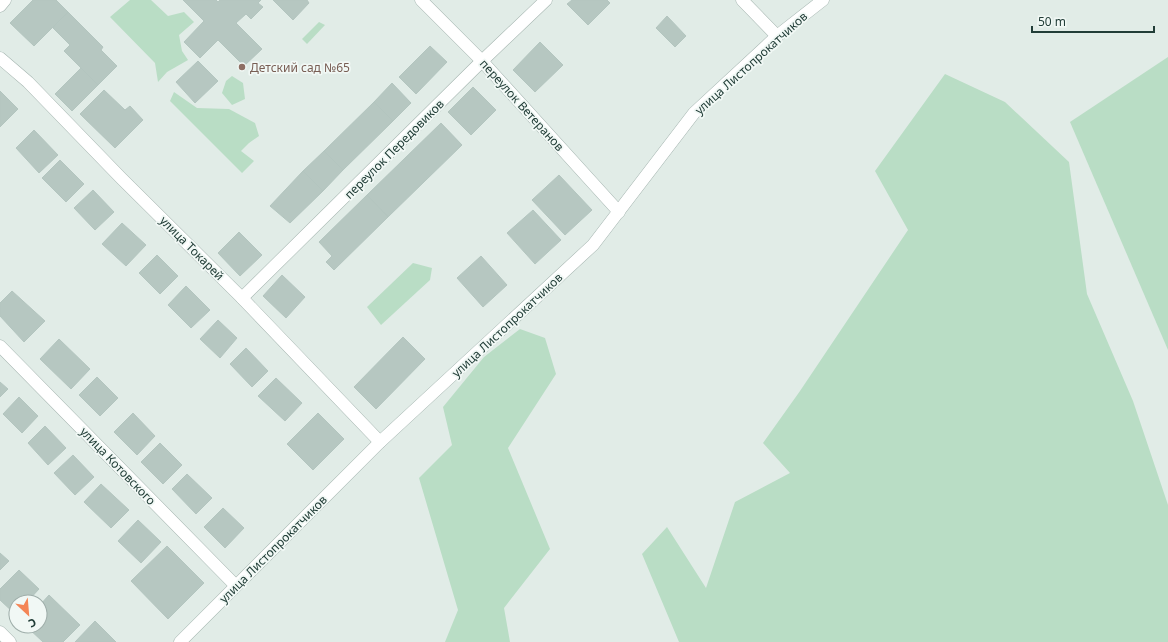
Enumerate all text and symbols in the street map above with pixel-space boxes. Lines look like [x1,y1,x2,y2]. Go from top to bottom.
street label: улица Листопрокатчиков [691,8,811,118]
scale bar [1032,8,1154,34]
text: 50 m [1038,13,1066,30]
street label: переулок Ветеранов [476,55,568,155]
place label: Детский сад №65 [250,59,350,76]
marker: Детский сад №65 [237,62,247,72]
street label: переулок Передовиков [340,95,448,203]
street label: улица Токарей [156,212,228,284]
street label: улица Листопрокатчиков [448,269,566,381]
street label: улица Котовского [76,423,160,509]
street label: улица Листопрокатчиков [215,491,331,607]
north arrow [8,594,48,634]
text: С [26,615,39,632]

